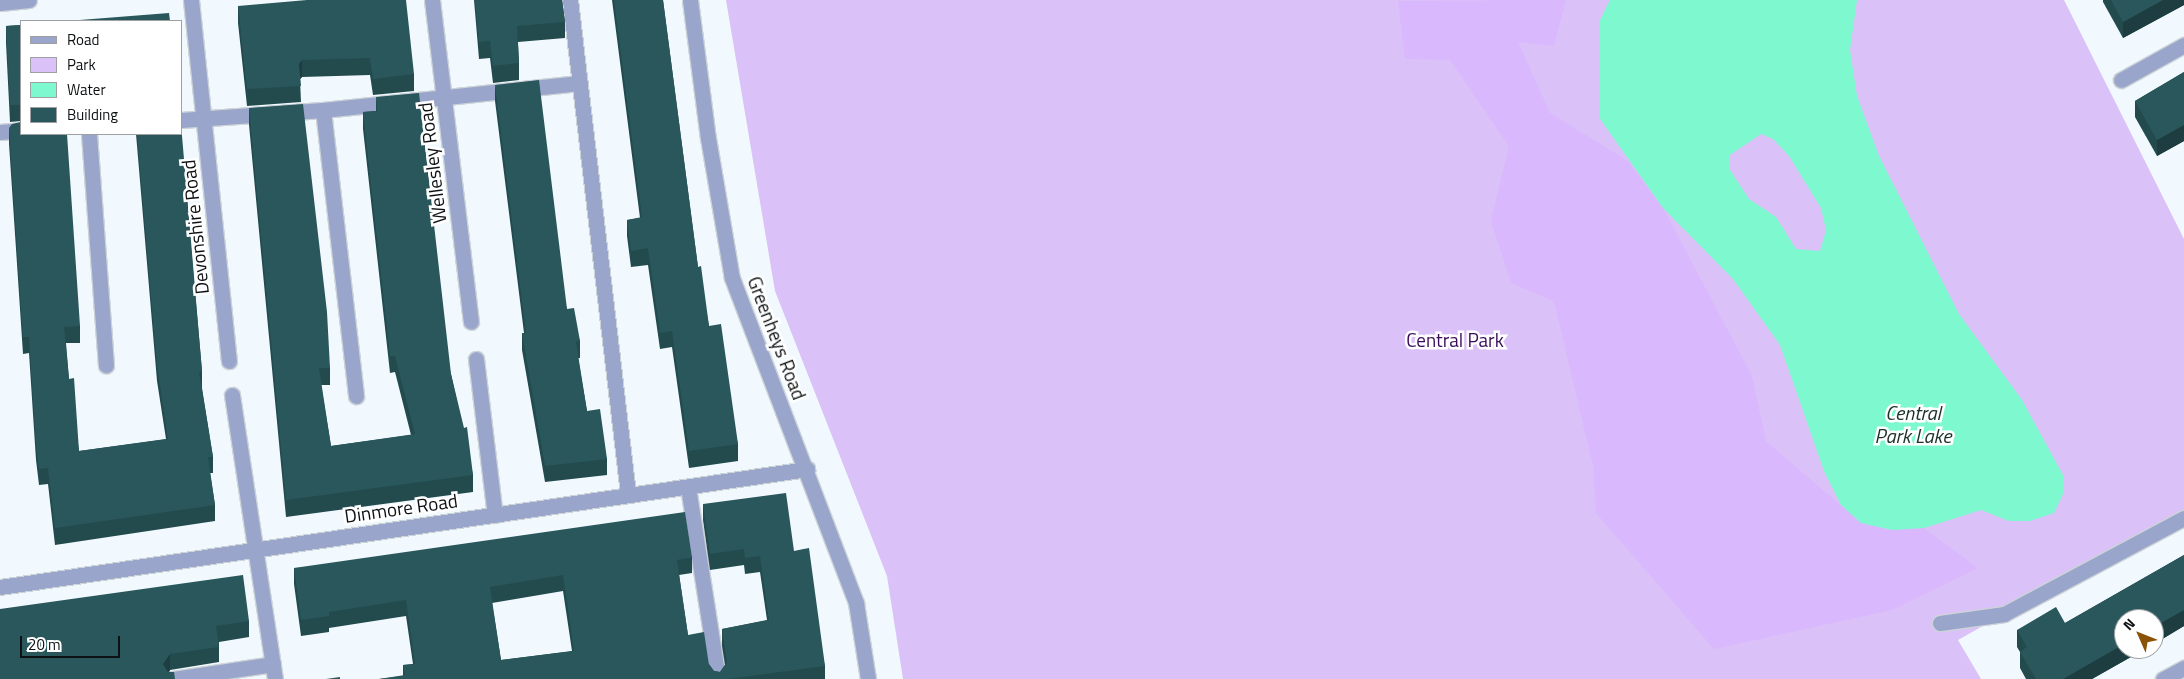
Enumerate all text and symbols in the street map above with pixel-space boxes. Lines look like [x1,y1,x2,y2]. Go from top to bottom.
legend [20,20,182,135]
text: Road [67,28,99,51]
text: Park [67,53,96,76]
text: Water [67,78,106,101]
street label: Wellesley Road [413,101,451,225]
text: Building [67,103,118,126]
street label: Devonshire Road [177,158,213,296]
street label: Greenheys Road [743,273,811,403]
park label: Central Park [1406,329,1504,351]
water label: Central Park Lake [1875,400,1951,447]
street label: Dinmore Road [343,489,459,527]
north arrow [2114,609,2164,659]
text: N [2118,613,2139,635]
scale bar [22,626,122,658]
text: 20 m [28,633,61,656]

